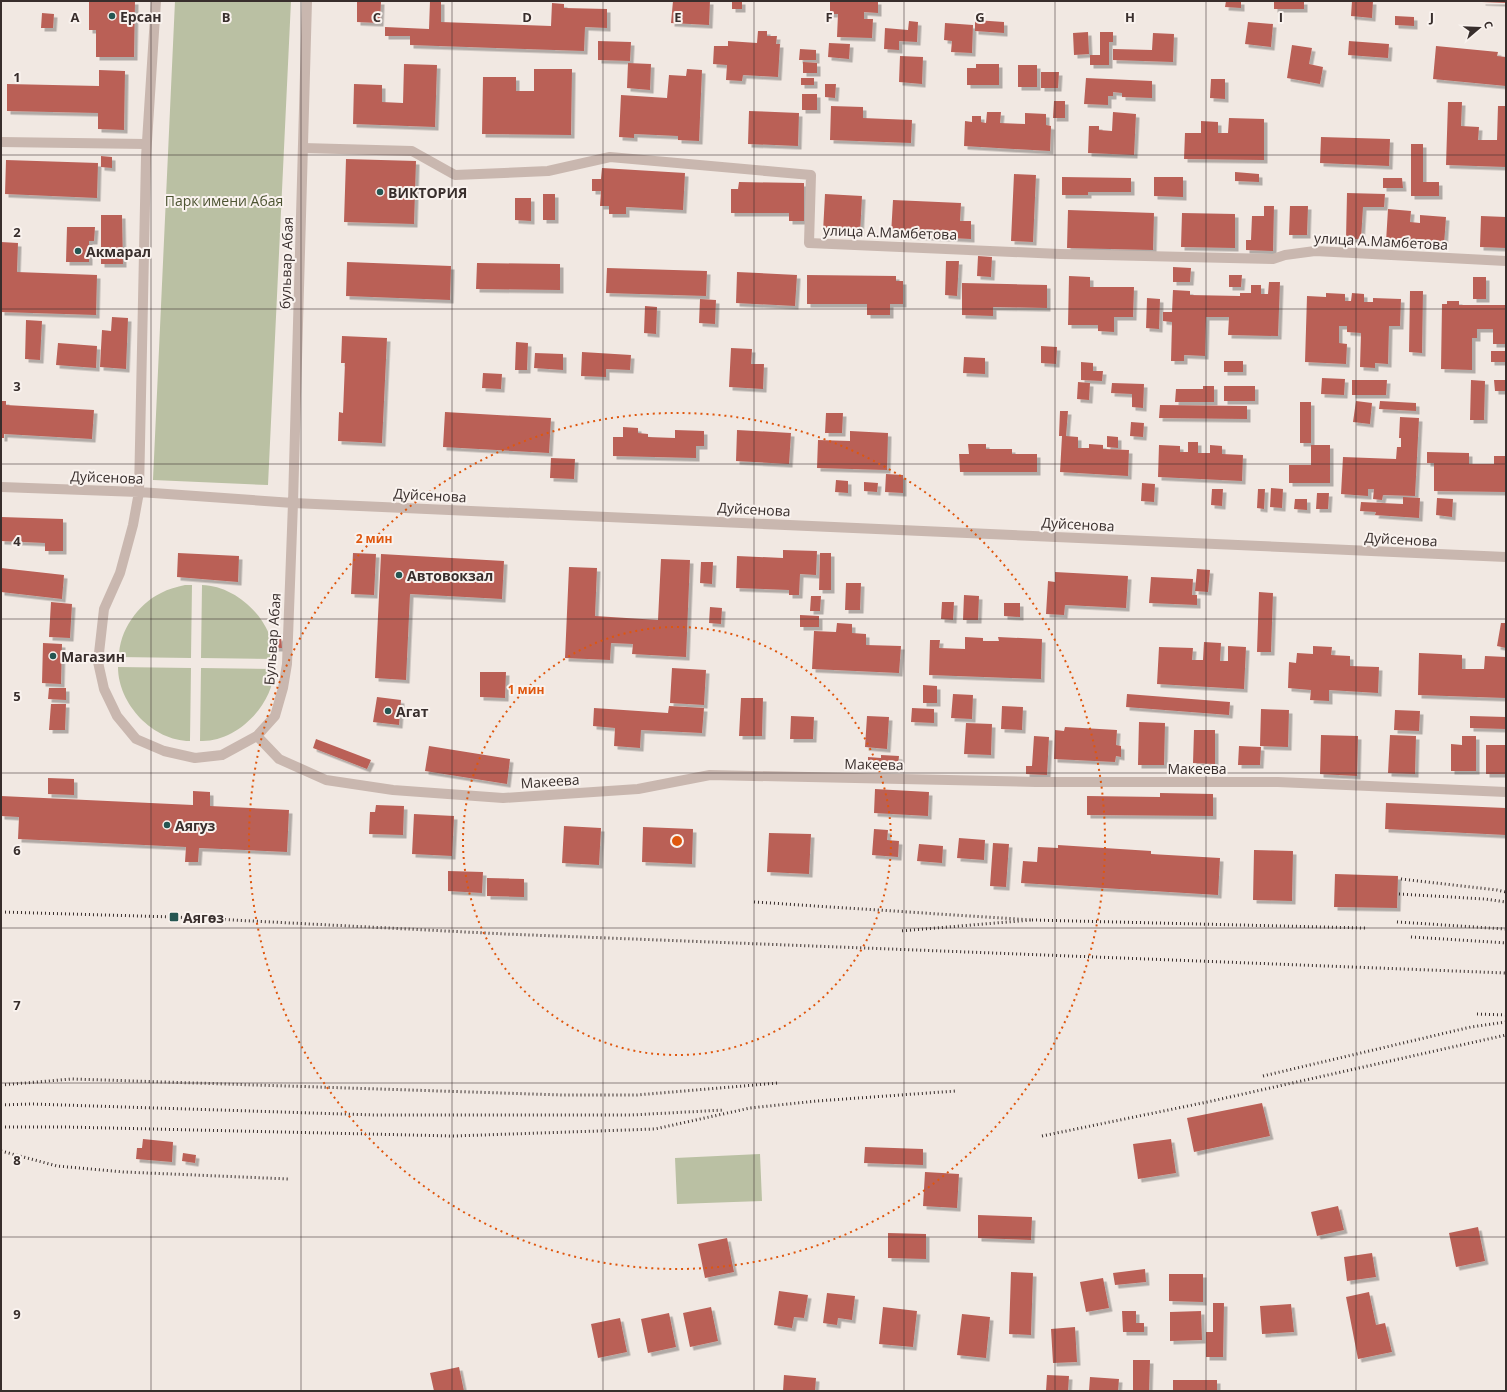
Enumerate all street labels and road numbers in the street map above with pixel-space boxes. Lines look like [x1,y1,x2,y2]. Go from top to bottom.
street label: бульвар Абая [275,217,297,309]
street label: улица А.Мамбетова [823,220,957,244]
street label: улица А.Мамбетова [1313,228,1449,254]
street label: Дуйсенова [70,466,144,488]
street label: Дуйсенова [393,484,467,506]
street label: Дуйсенова [717,498,791,520]
street label: Дуйсенова [1041,513,1115,535]
street label: Дуйсенова [1364,528,1438,550]
street label: Бульвар Абая [259,592,285,686]
street label: Макеева [844,754,904,774]
street label: Макеева [1167,759,1227,778]
street label: Макеева [520,769,580,793]

